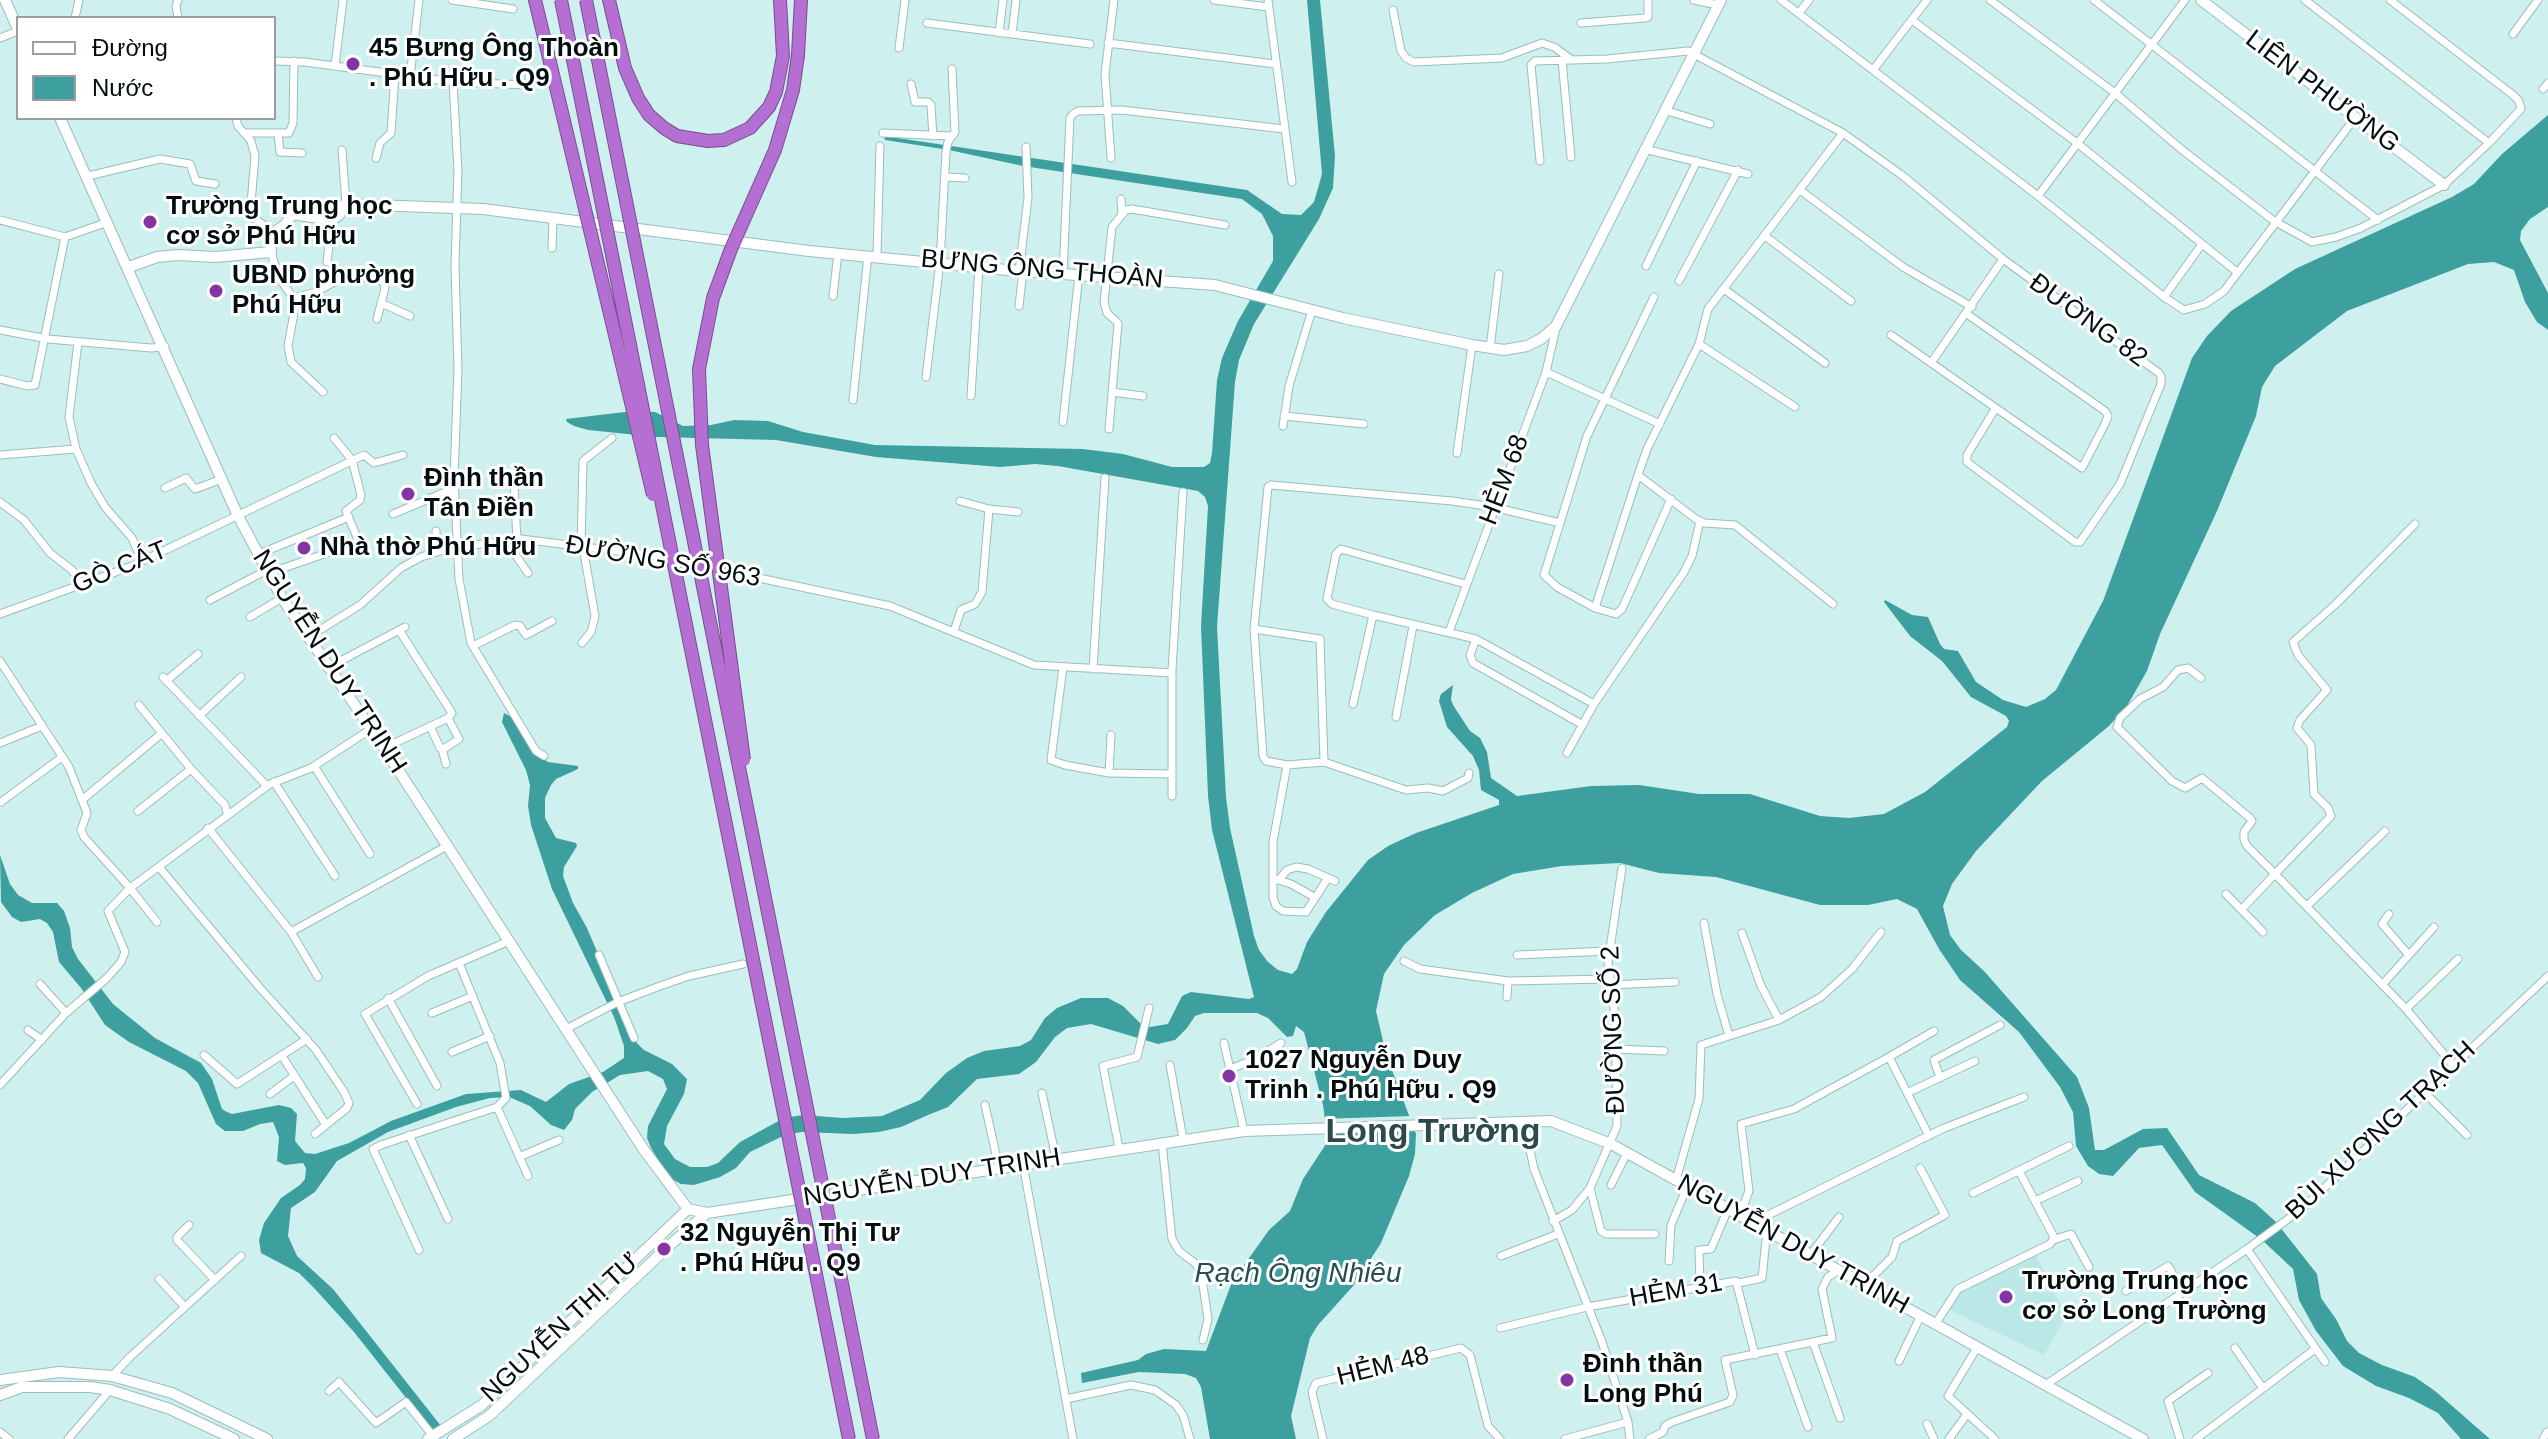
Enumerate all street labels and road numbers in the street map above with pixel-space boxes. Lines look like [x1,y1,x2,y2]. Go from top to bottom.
street label: LIÊN PHƯỜNG [2239,24,2405,160]
street label: BƯNG ÔNG THOÀN [919,244,1165,296]
street label: ĐƯỜNG 82 [2023,268,2153,374]
street label: HẺM 68 [1474,431,1536,529]
street label: ĐƯỜNG SỐ 963 [563,529,763,595]
street label: GÒ CÁT [68,535,172,601]
street label: NGUYỄN DUY TRINH [245,544,413,780]
street label: ĐƯỜNG SỐ 2 [1595,945,1633,1115]
street label: BÙI XƯƠNG TRẠCH [2280,1035,2482,1227]
street label: NGUYỄN DUY TRINH [801,1142,1063,1214]
street label: NGUYỄN DUY TRINH [1672,1168,1914,1322]
street label: NGUYỄN THỊ TƯ [475,1246,647,1410]
street label: HẺM 31 [1627,1267,1725,1315]
street label: HẺM 48 [1334,1341,1432,1393]

